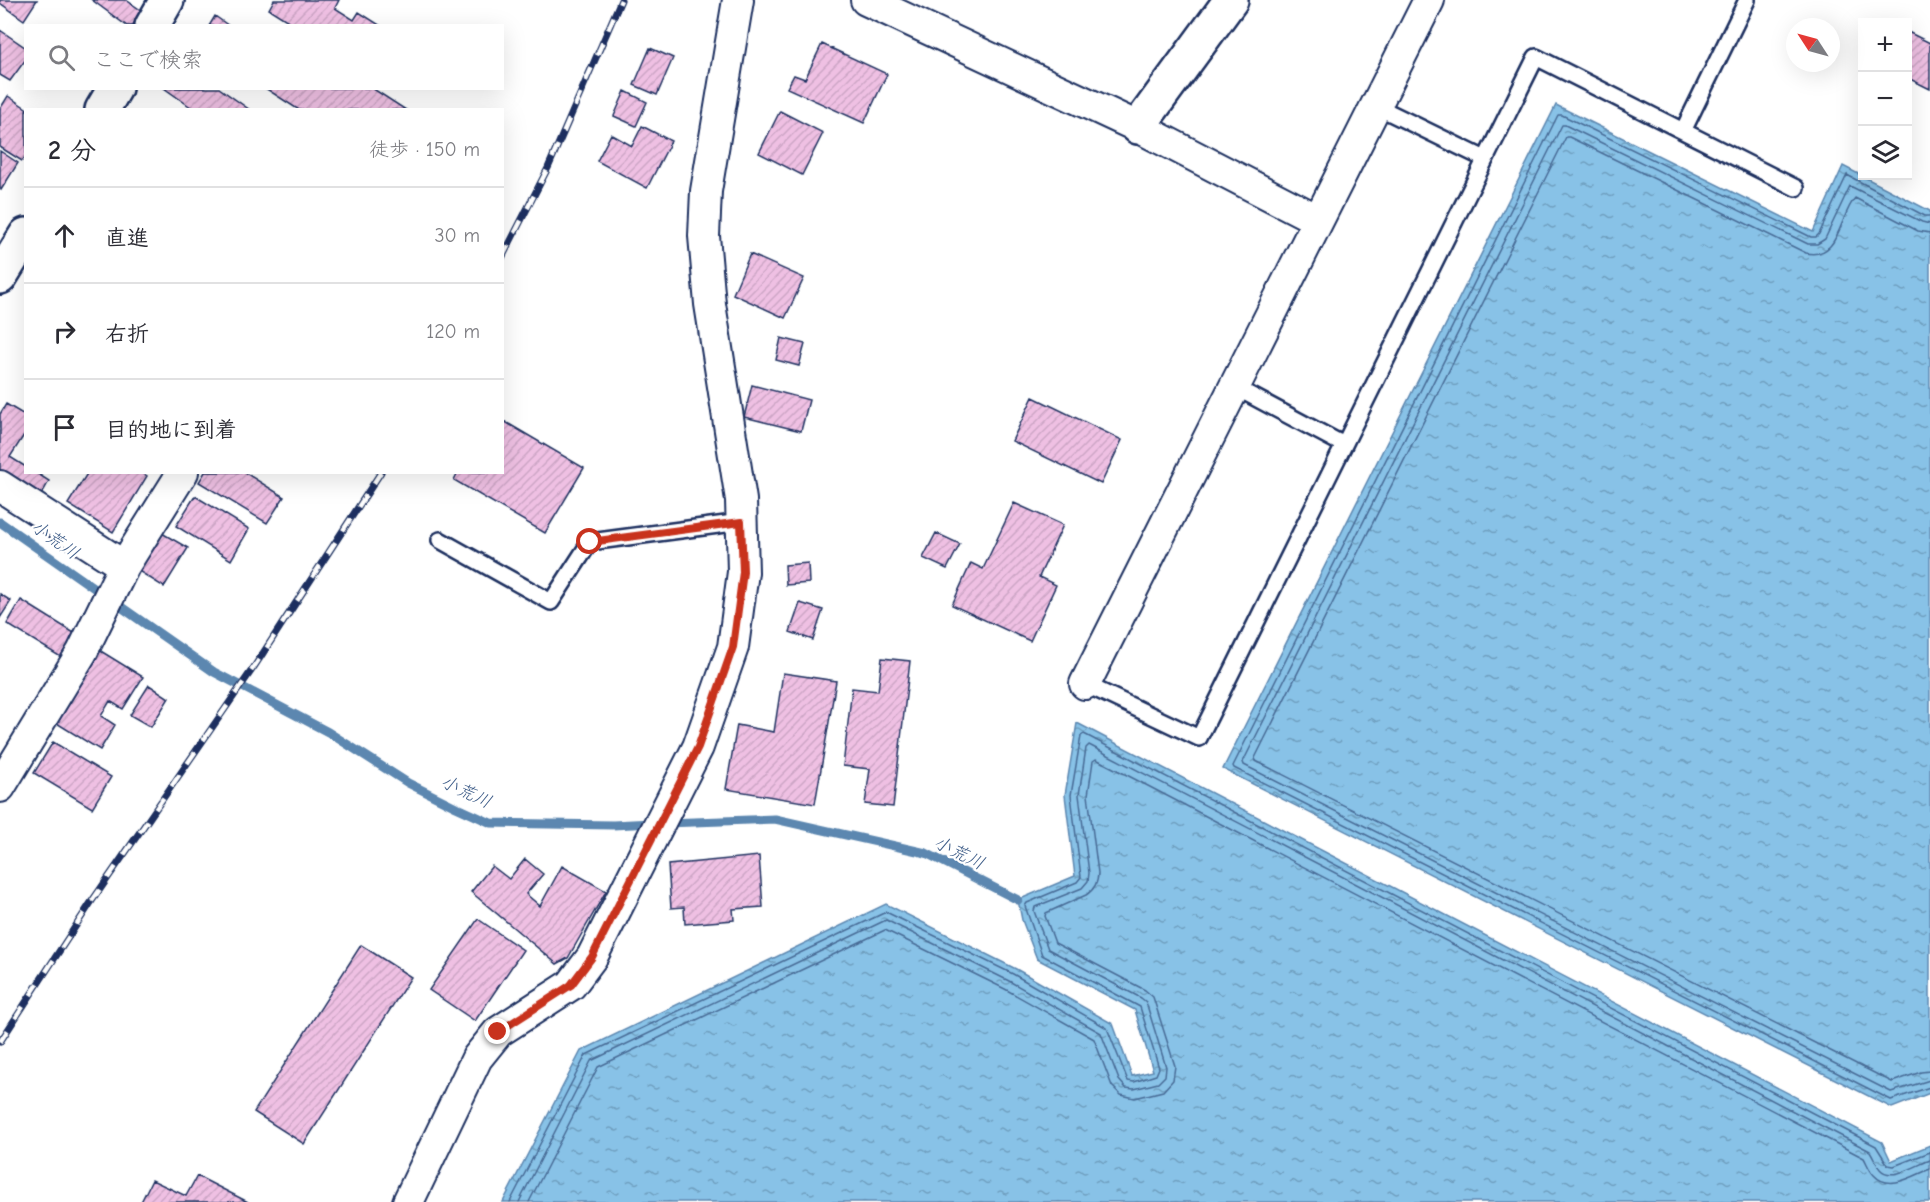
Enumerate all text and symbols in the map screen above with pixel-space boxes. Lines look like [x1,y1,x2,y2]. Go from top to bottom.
north arrow [1786,18,1840,72]
map controls [1858,18,1912,180]
button: + [1858,18,1912,72]
search box [24,24,504,90]
icon: search [45,41,78,74]
text: ここで検索 [93,47,203,73]
button: − [1858,72,1912,126]
button: layers [1858,126,1912,180]
text: 2 分 [48,136,96,166]
text: 徒歩 · 150 m [369,138,480,161]
icon: ahead [48,219,81,252]
text: 30 m [434,224,480,247]
text: 直進 [105,225,149,251]
icon: right [48,315,81,348]
text: 120 m [426,320,480,343]
text: 右折 [105,321,149,347]
icon: arrive [48,411,81,444]
text: 目的地に到着 [105,417,237,443]
water label: 小荒川 [27,516,83,564]
route start [576,528,602,554]
water label: 小荒川 [437,771,495,813]
water label: 小荒川 [930,832,988,874]
route end [484,1018,510,1044]

